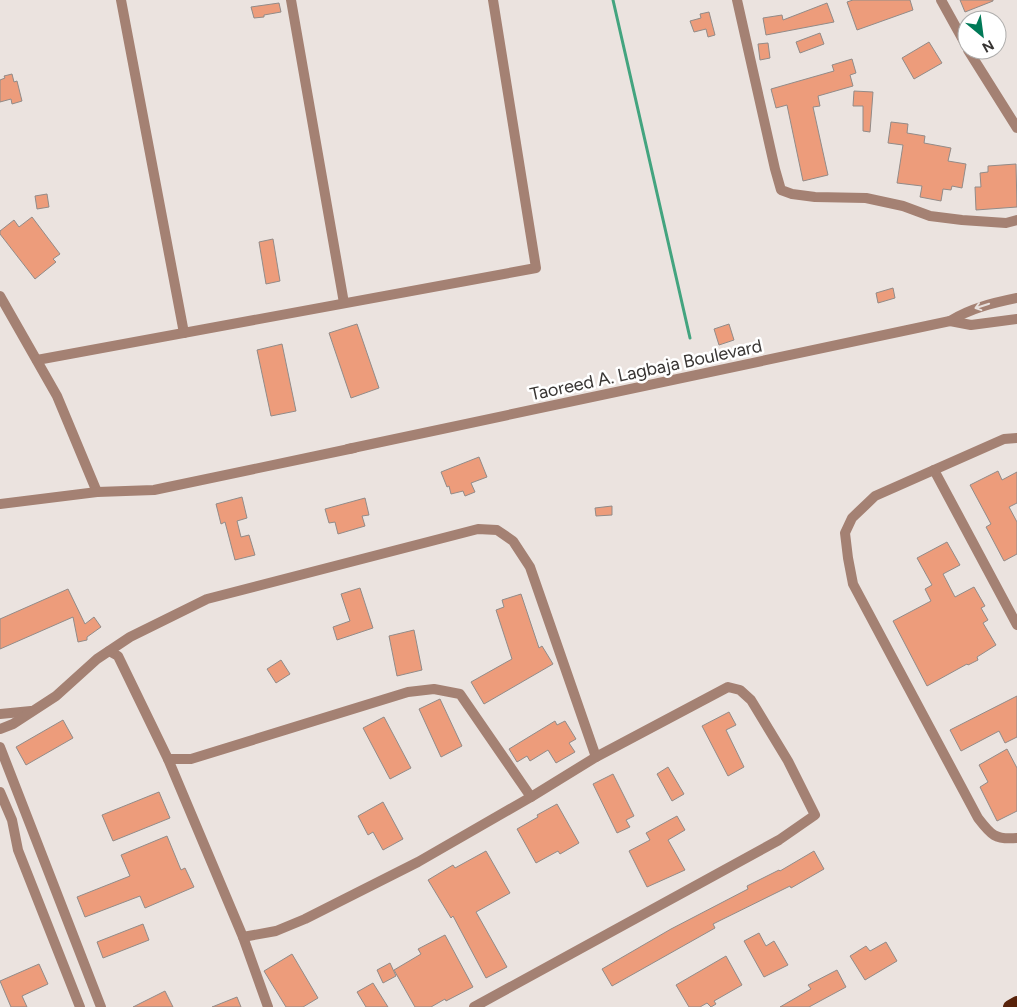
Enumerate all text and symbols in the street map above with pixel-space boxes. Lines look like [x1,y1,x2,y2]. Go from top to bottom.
north arrow [957,10,1007,60]
text: N [979,36,997,56]
one-way arrow [975,302,991,312]
street label: Taoreed A. Lagbaja Boulevard [528,335,764,405]

